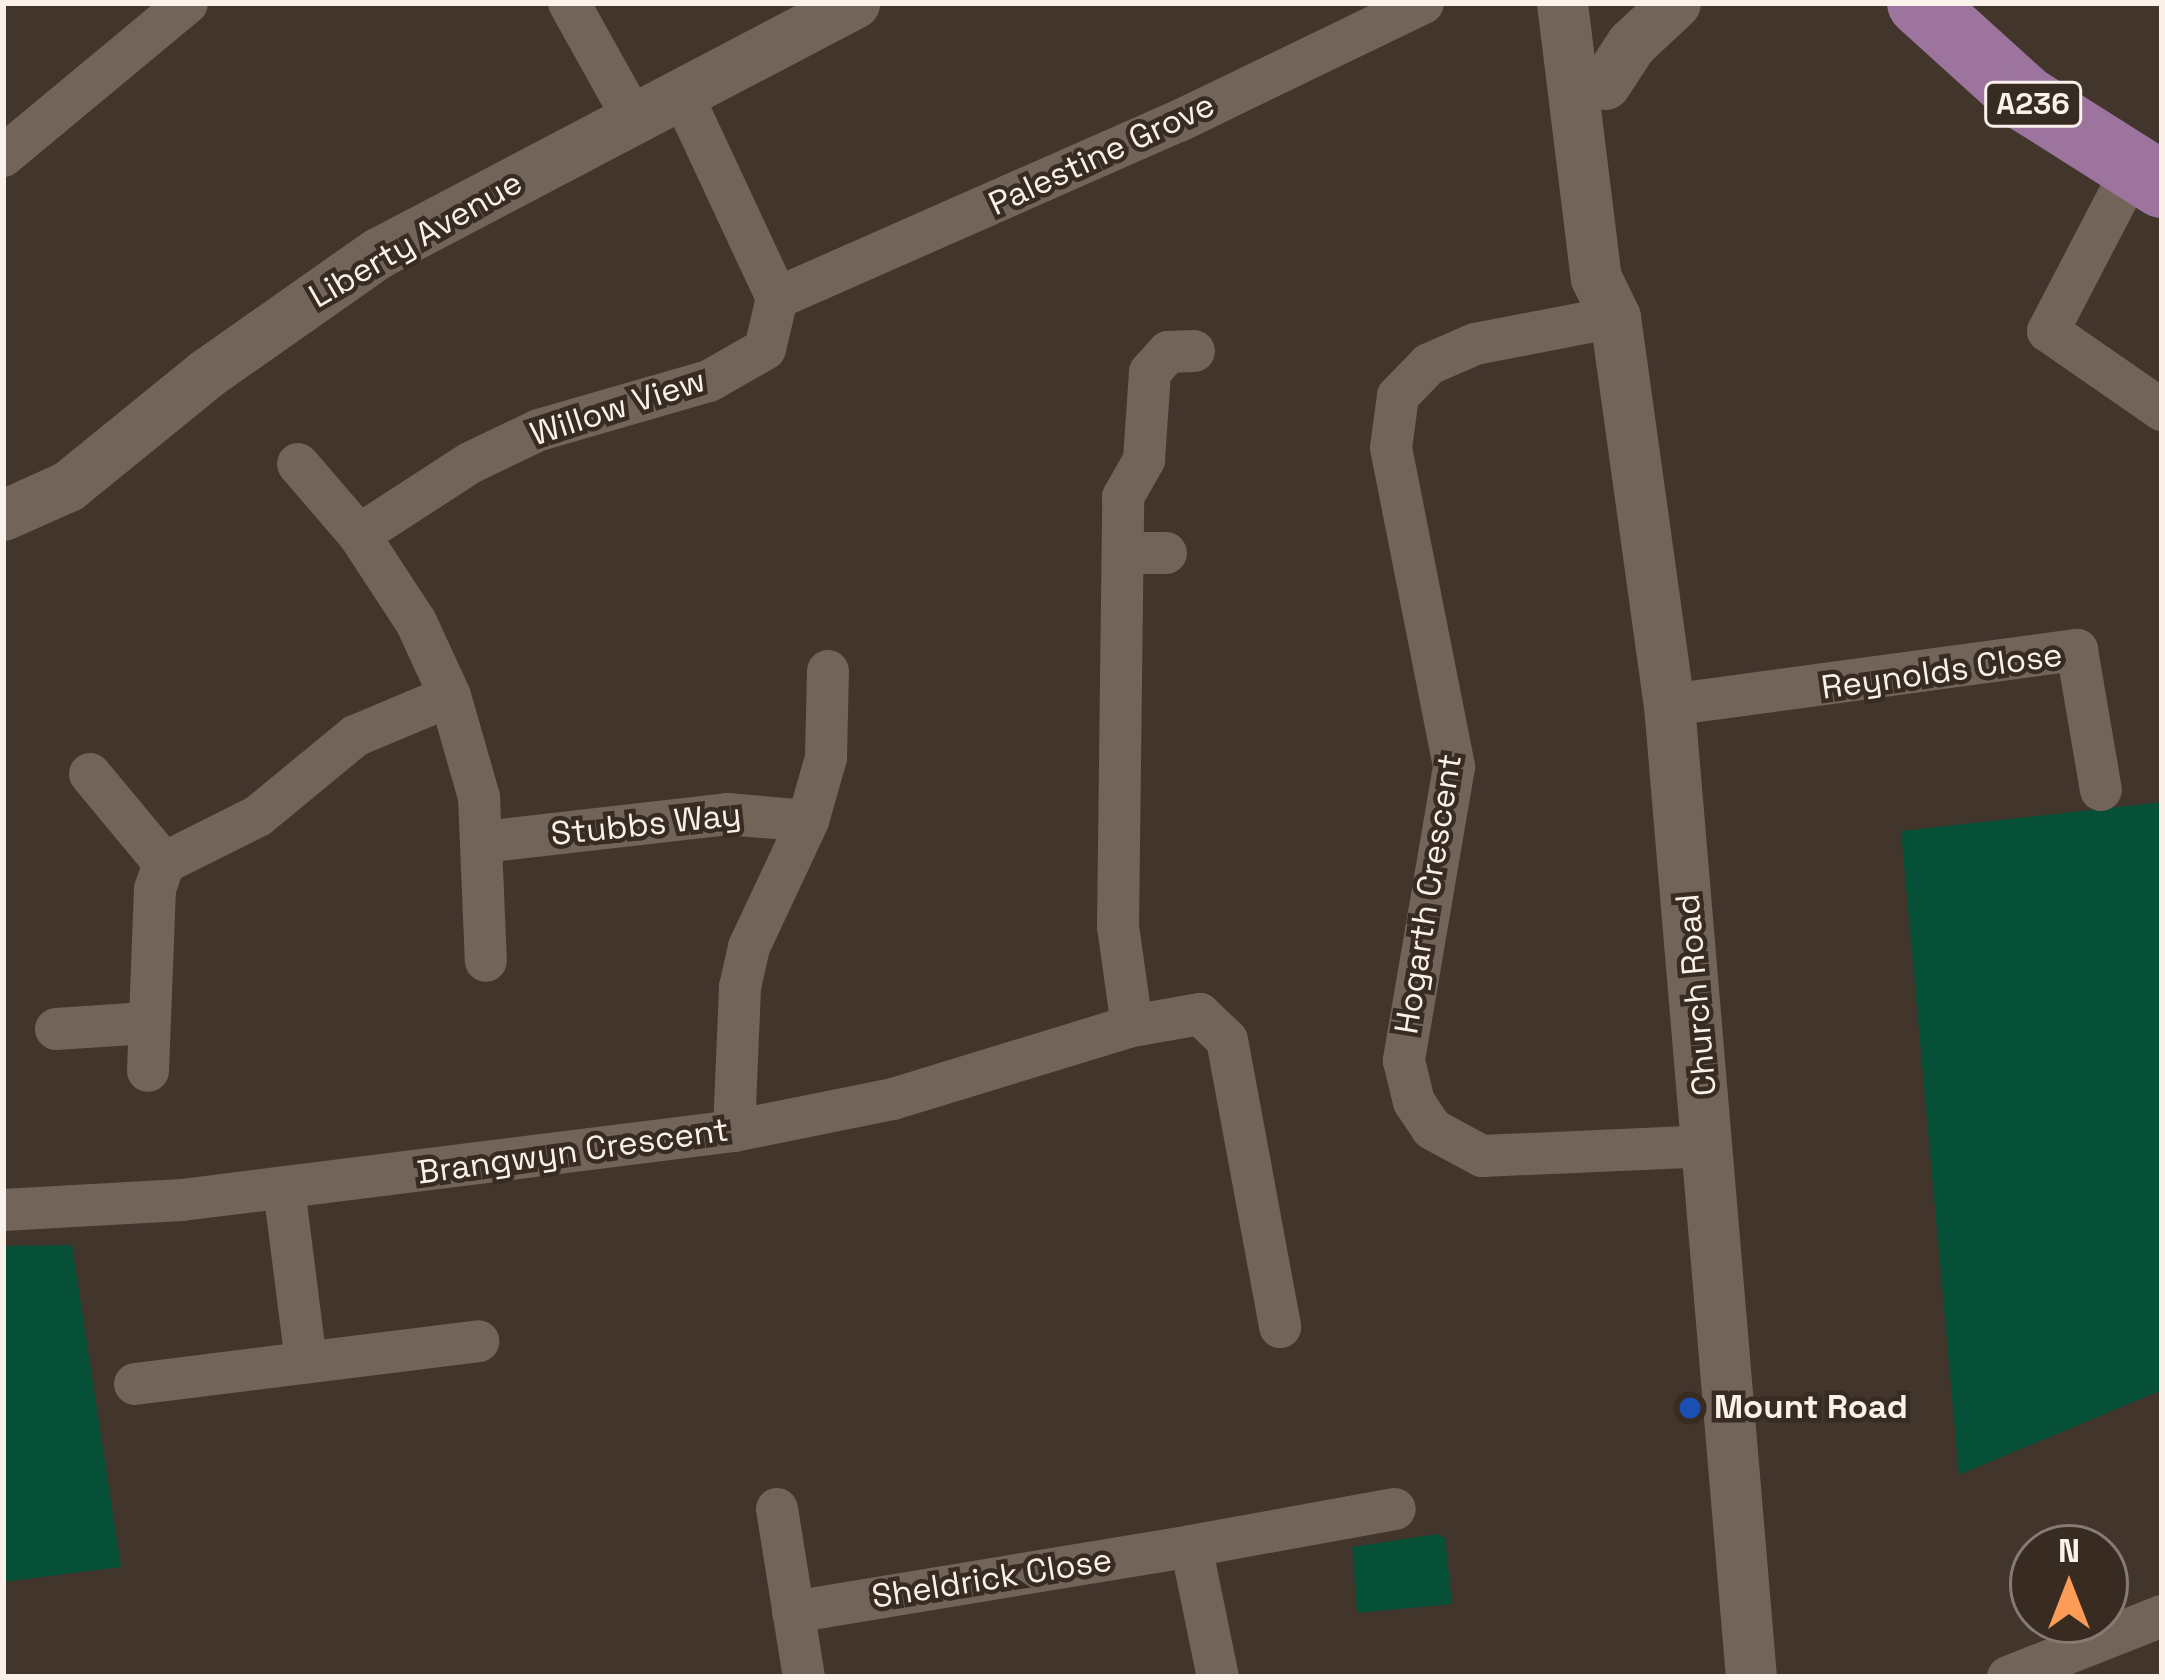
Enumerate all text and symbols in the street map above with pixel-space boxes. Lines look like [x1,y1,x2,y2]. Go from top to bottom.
road number: A236 [1982,80,2084,128]
street label: Palestine Grove [983,85,1221,225]
street label: Liberty Avenue [302,163,530,317]
street label: Willow View [525,361,711,455]
street label: Reynolds Close [1819,635,2065,709]
street label: Hogarth Crescent [1387,751,1471,1037]
street label: Stubbs Way [549,795,743,855]
street label: Church Road [1668,892,1726,1098]
street label: Brangwyn Crescent [415,1111,731,1193]
place label: Mount Road [1714,1388,1908,1428]
marker: Mount Road [1677,1395,1703,1421]
north arrow [2009,1524,2129,1644]
text: N [2058,1530,2080,1572]
street label: Sheldrick Close [869,1540,1115,1618]

